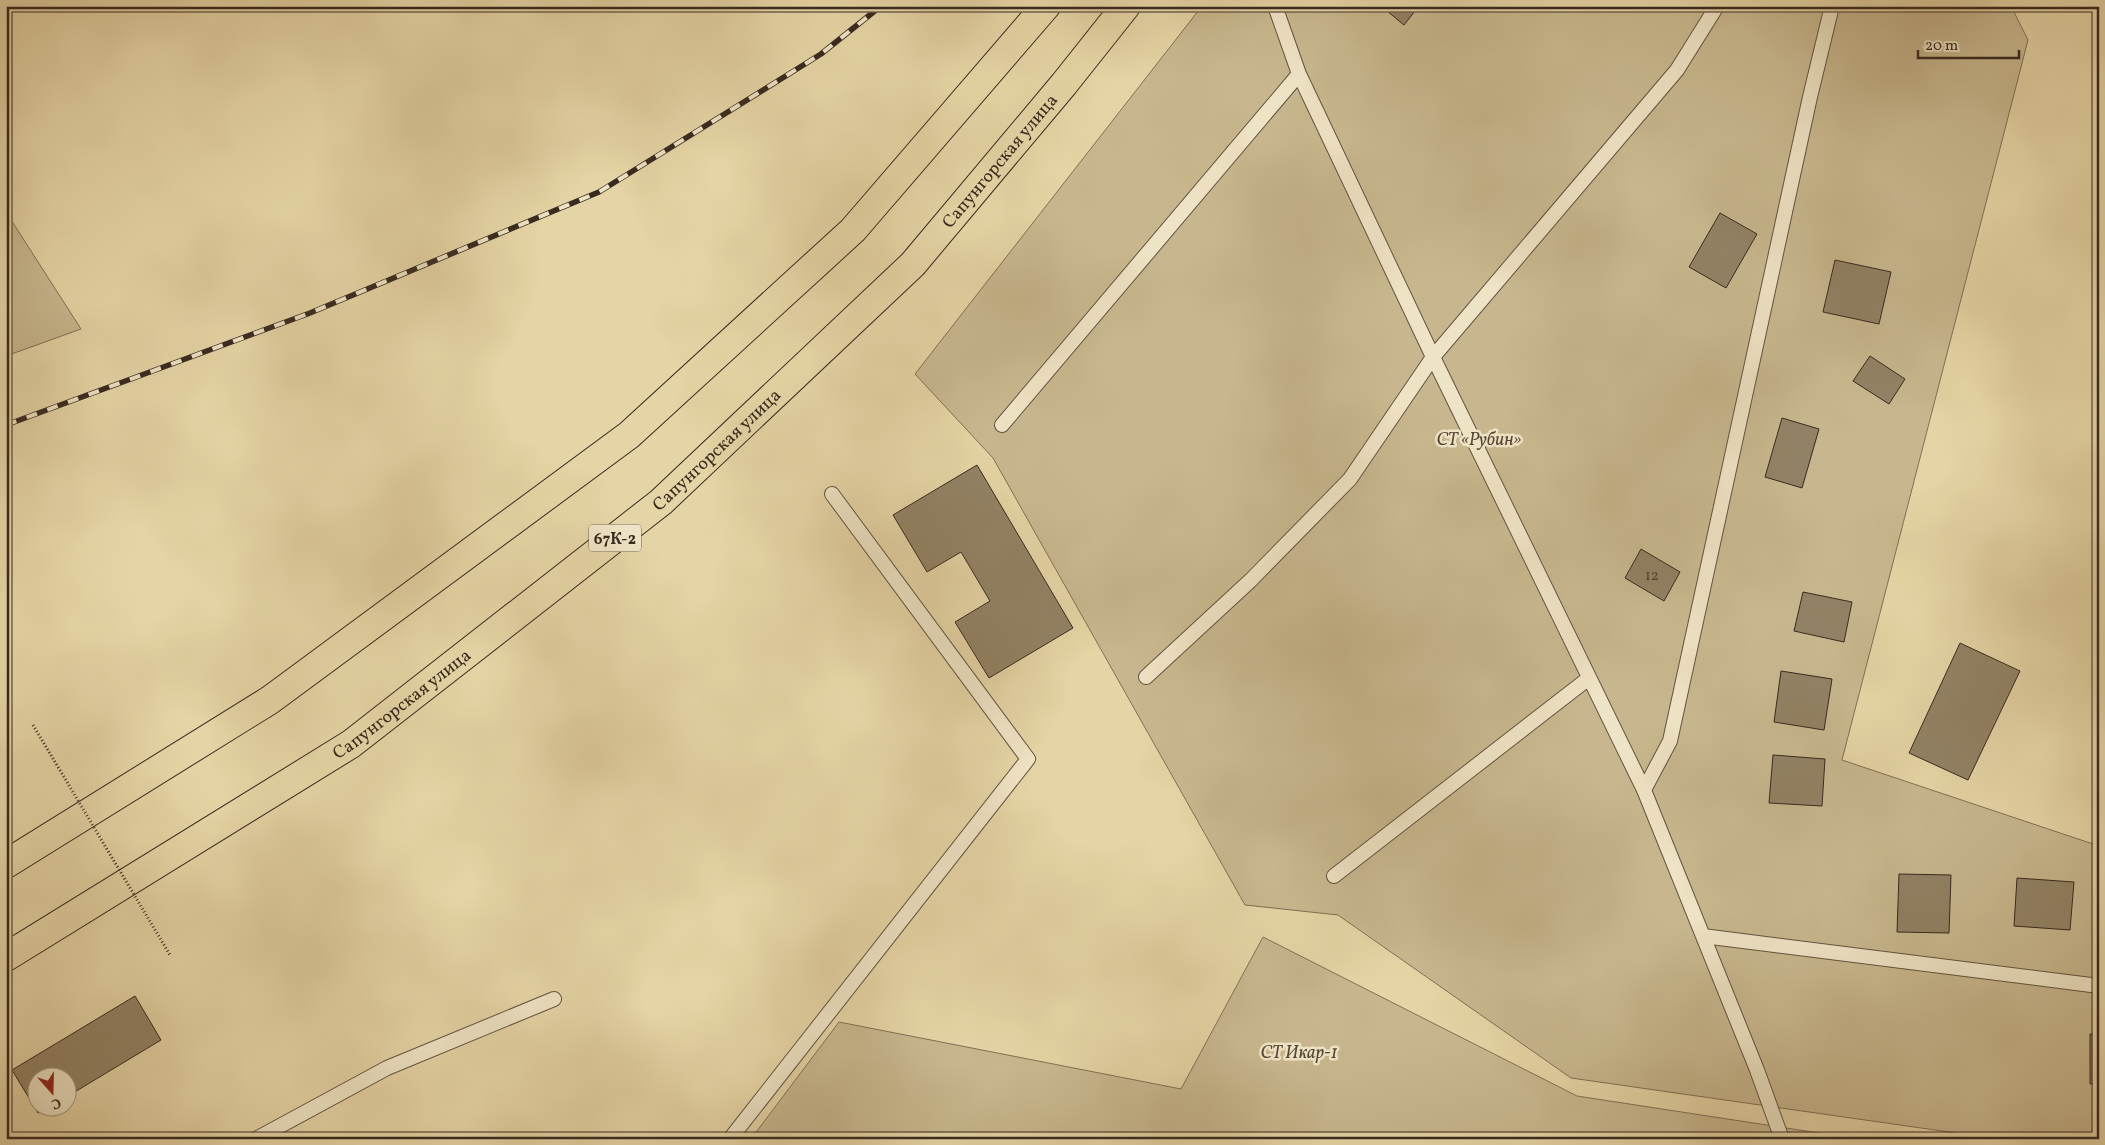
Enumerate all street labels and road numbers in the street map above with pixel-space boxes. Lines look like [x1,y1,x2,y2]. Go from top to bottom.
street label: Сапунгорская улица [937,89,1064,234]
street label: Сапунгорская улица [648,384,787,518]
road number: 67К-2 [589,524,641,552]
street label: Сапунгорская улица [328,644,477,766]

